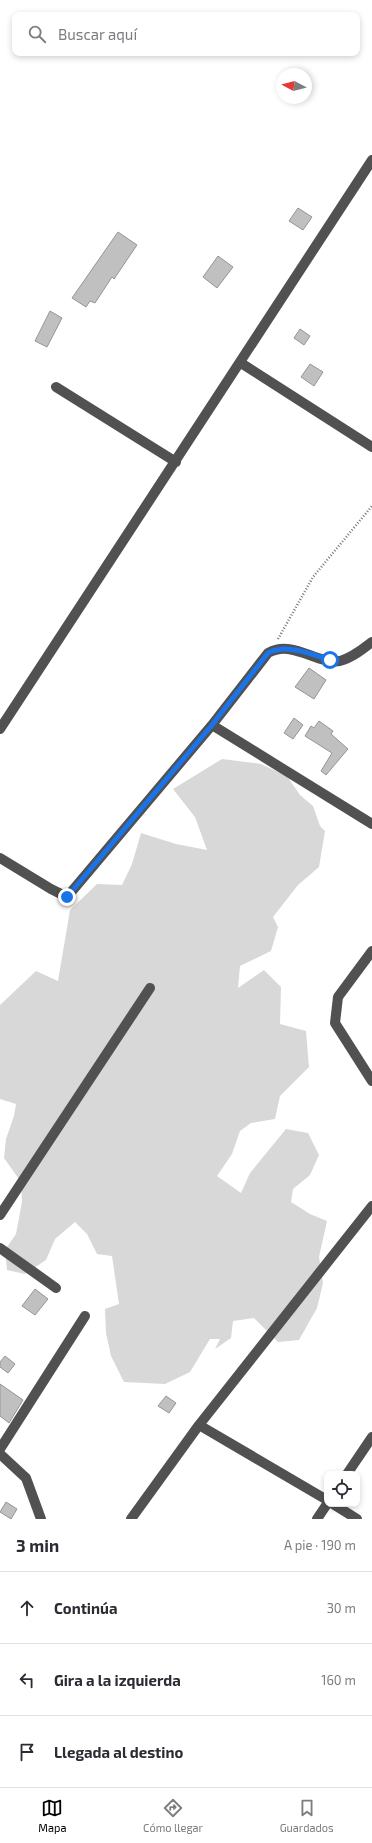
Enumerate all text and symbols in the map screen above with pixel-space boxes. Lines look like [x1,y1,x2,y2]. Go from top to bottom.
search box [12,12,360,56]
icon: search [26,23,48,45]
text: Buscar aquí [58,25,137,43]
north arrow [276,68,312,104]
route start [321,651,339,669]
route end [58,888,76,906]
map controls [324,1471,360,1507]
button: locate [324,1471,360,1507]
text: 3 min [16,1535,59,1555]
text: A pie · 190 m [284,1537,356,1553]
icon: ahead [16,1597,38,1619]
text: Continúa [54,1599,117,1617]
text: 30 m [327,1600,356,1616]
icon: left [16,1669,38,1691]
text: Gira a la izquierda [54,1671,181,1689]
text: 160 m [321,1672,356,1688]
icon: arrive [16,1741,38,1763]
text: Llegada al destino [54,1743,183,1761]
tab: Mapa [38,1797,66,1834]
tab: Cómo llegar [143,1797,203,1834]
tab: Guardados [280,1797,334,1834]

